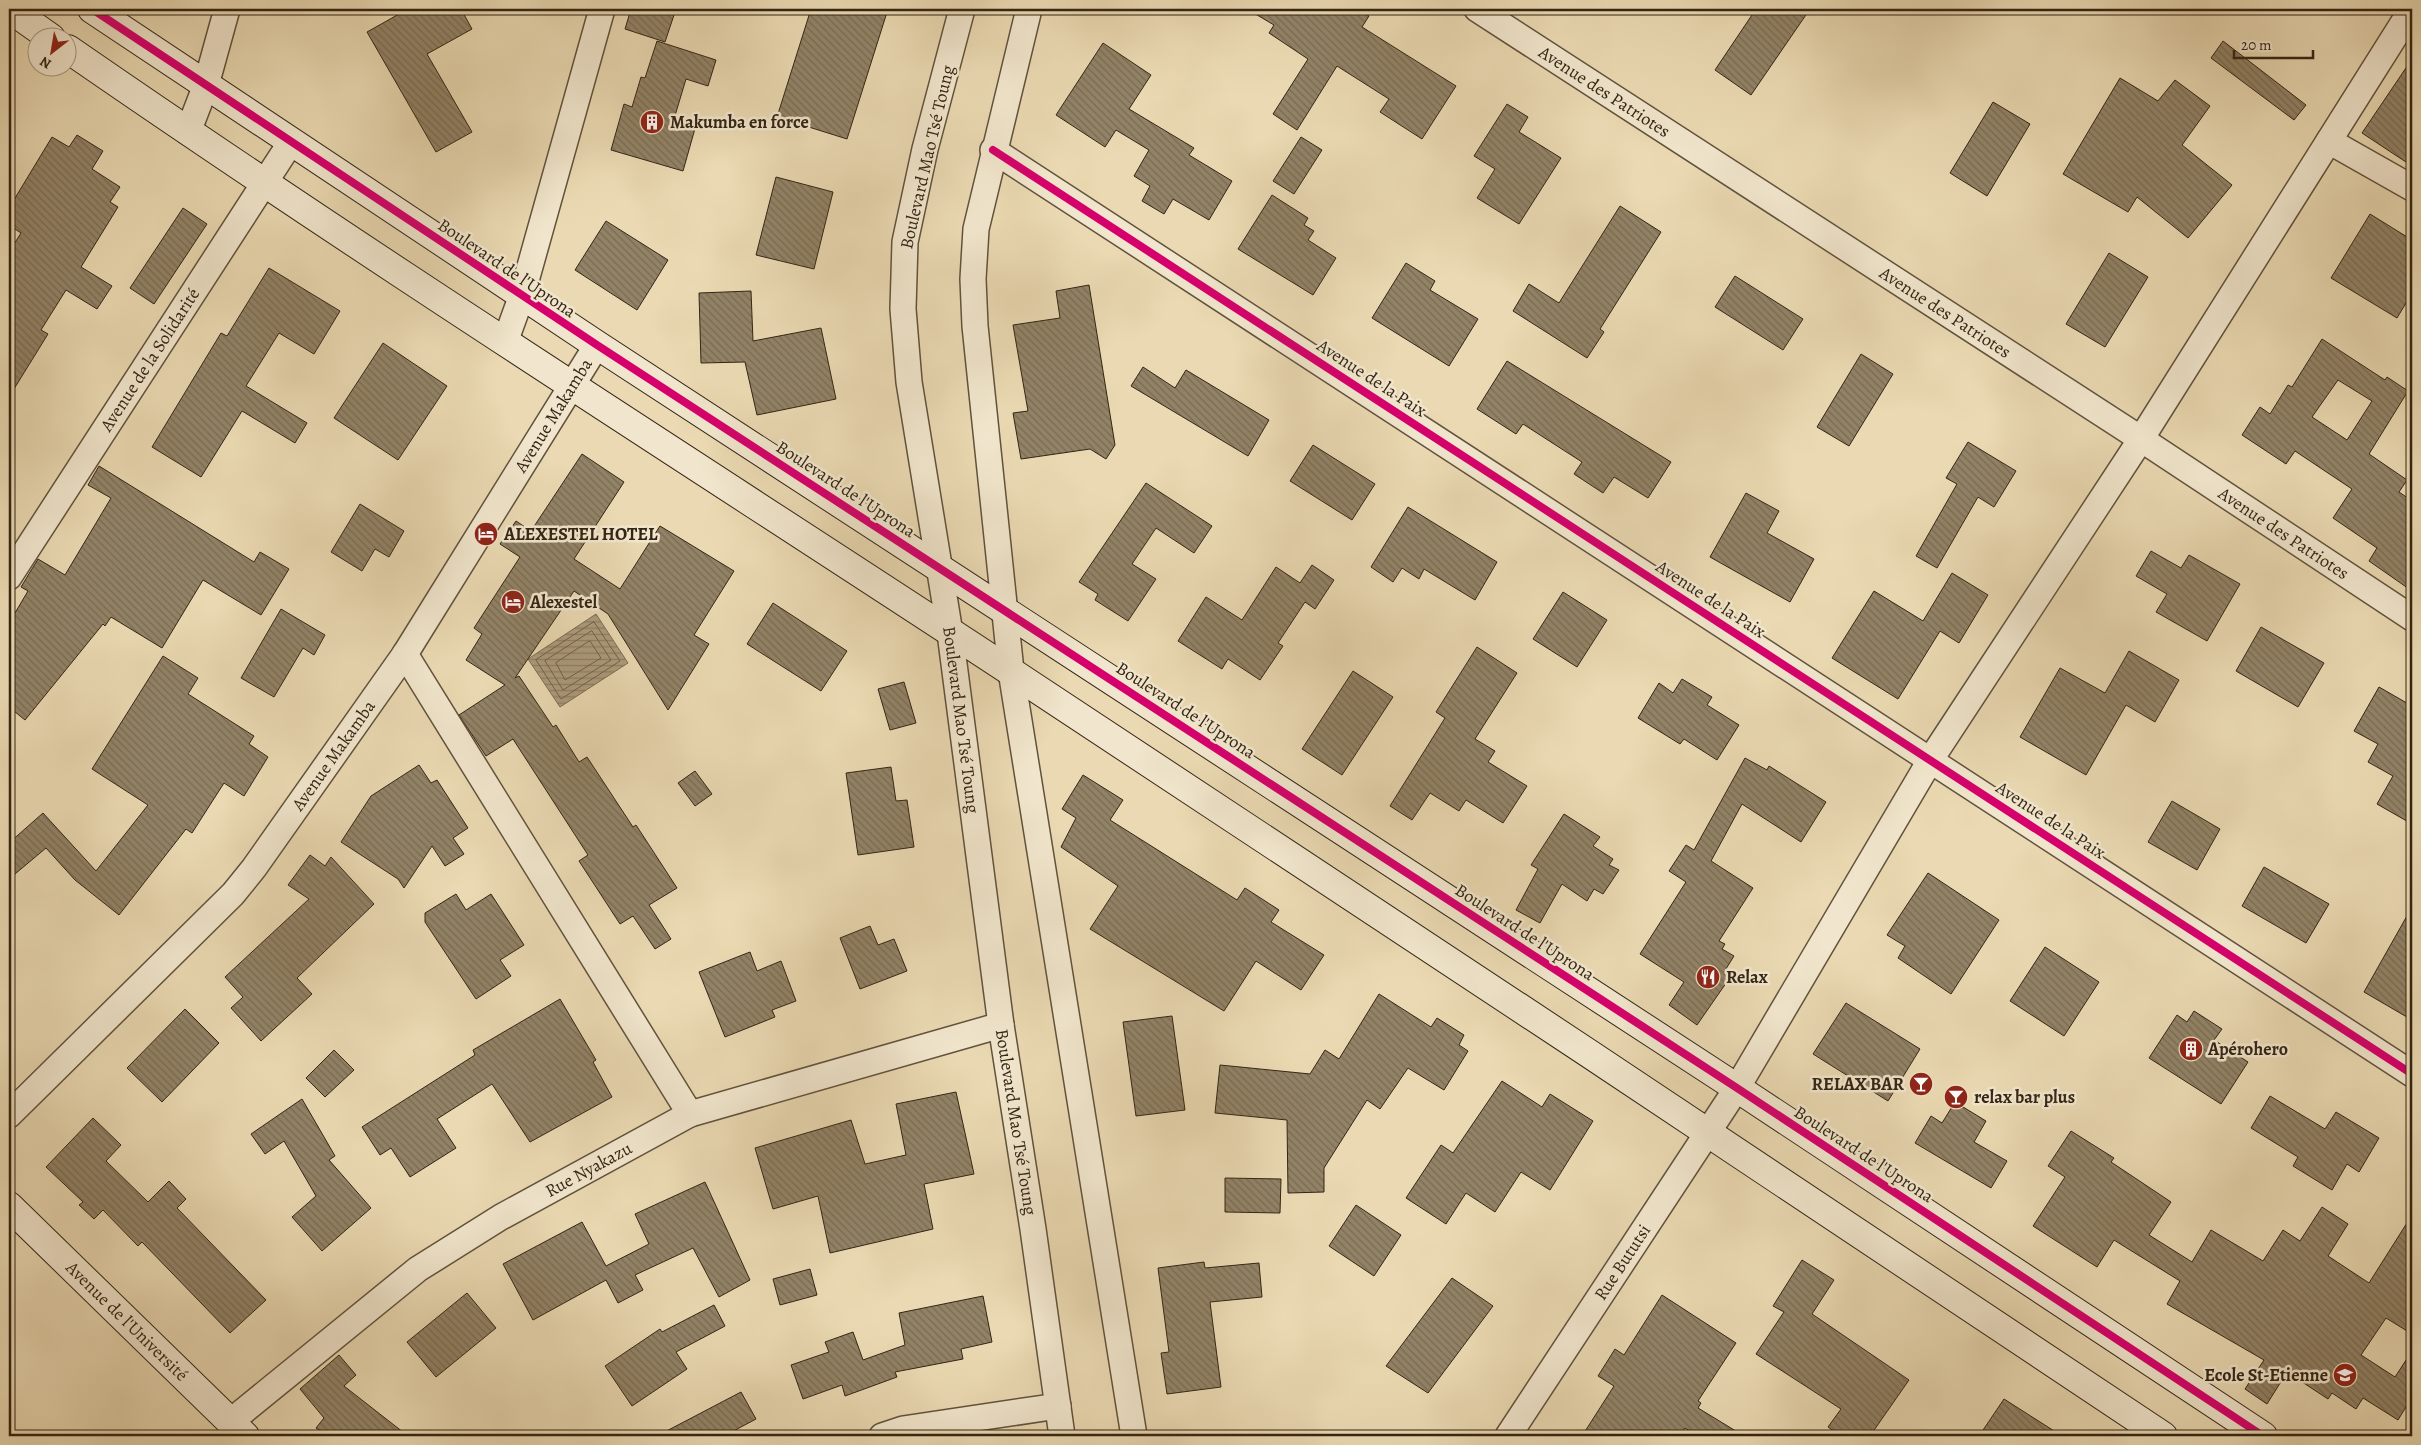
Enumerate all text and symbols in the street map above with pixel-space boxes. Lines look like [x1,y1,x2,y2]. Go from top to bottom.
north arrow [28,28,78,78]
scale bar [2234,28,2312,60]
text: 20 m [2241,35,2272,55]
street label: Avenue des Patriotes [1533,40,1675,143]
text: N [36,52,55,73]
street label: Boulevard Mao Tsé Toung [894,63,960,251]
building icon: Makumba en force [639,109,665,135]
place label: Makumba en force [670,110,809,134]
street label: Boulevard de l'Uprona [433,213,581,324]
street label: Avenue des Patriotes [1874,260,2016,364]
street label: Avenue de la Solidarité [94,283,205,437]
street label: Avenue de la Paix [1312,333,1432,423]
street label: Avenue Makamba [508,353,598,478]
street label: Boulevard de l'Uprona [772,435,921,544]
street label: Avenue des Patriotes [2213,481,2354,585]
hotel icon: ALEXESTEL HOTEL [473,521,499,547]
place label: ALEXESTEL HOTEL [503,522,658,546]
street label: Avenue de la Paix [1651,554,1771,644]
hotel icon: Alexestel [500,589,526,615]
place label: Alexestel [529,590,597,614]
street label: Boulevard Mao Tsé Toung [937,624,985,815]
street label: Boulevard de l'Uprona [1112,656,1261,765]
street label: Avenue Makamba [286,695,381,816]
street label: Avenue de la Paix [1991,775,2111,865]
street label: Boulevard de l'Uprona [1451,878,1600,987]
restaurant icon: Relax [1695,964,1721,990]
place label: Relax [1726,965,1768,989]
street label: Boulevard Mao Tsé Toung [990,1027,1043,1217]
building icon: Apérohero [2178,1036,2204,1062]
place label: Apérohero [2207,1037,2288,1061]
bar icon: RELAX BAR [1908,1071,1934,1097]
place label: RELAX BAR [1811,1072,1904,1096]
bar icon: relax bar plus [1943,1084,1969,1110]
place label: relax bar plus [1974,1085,2075,1109]
street label: Boulevard de l'Uprona [1790,1100,1939,1209]
street label: Rue Nyakazu [541,1136,636,1203]
street label: Rue Bututsi [1589,1220,1656,1305]
street label: Avenue de l'Université [60,1255,194,1386]
school or university icon: Ecole St-Etienne [2332,1362,2358,1388]
place label: Ecole St-Etienne [2204,1363,2328,1387]

